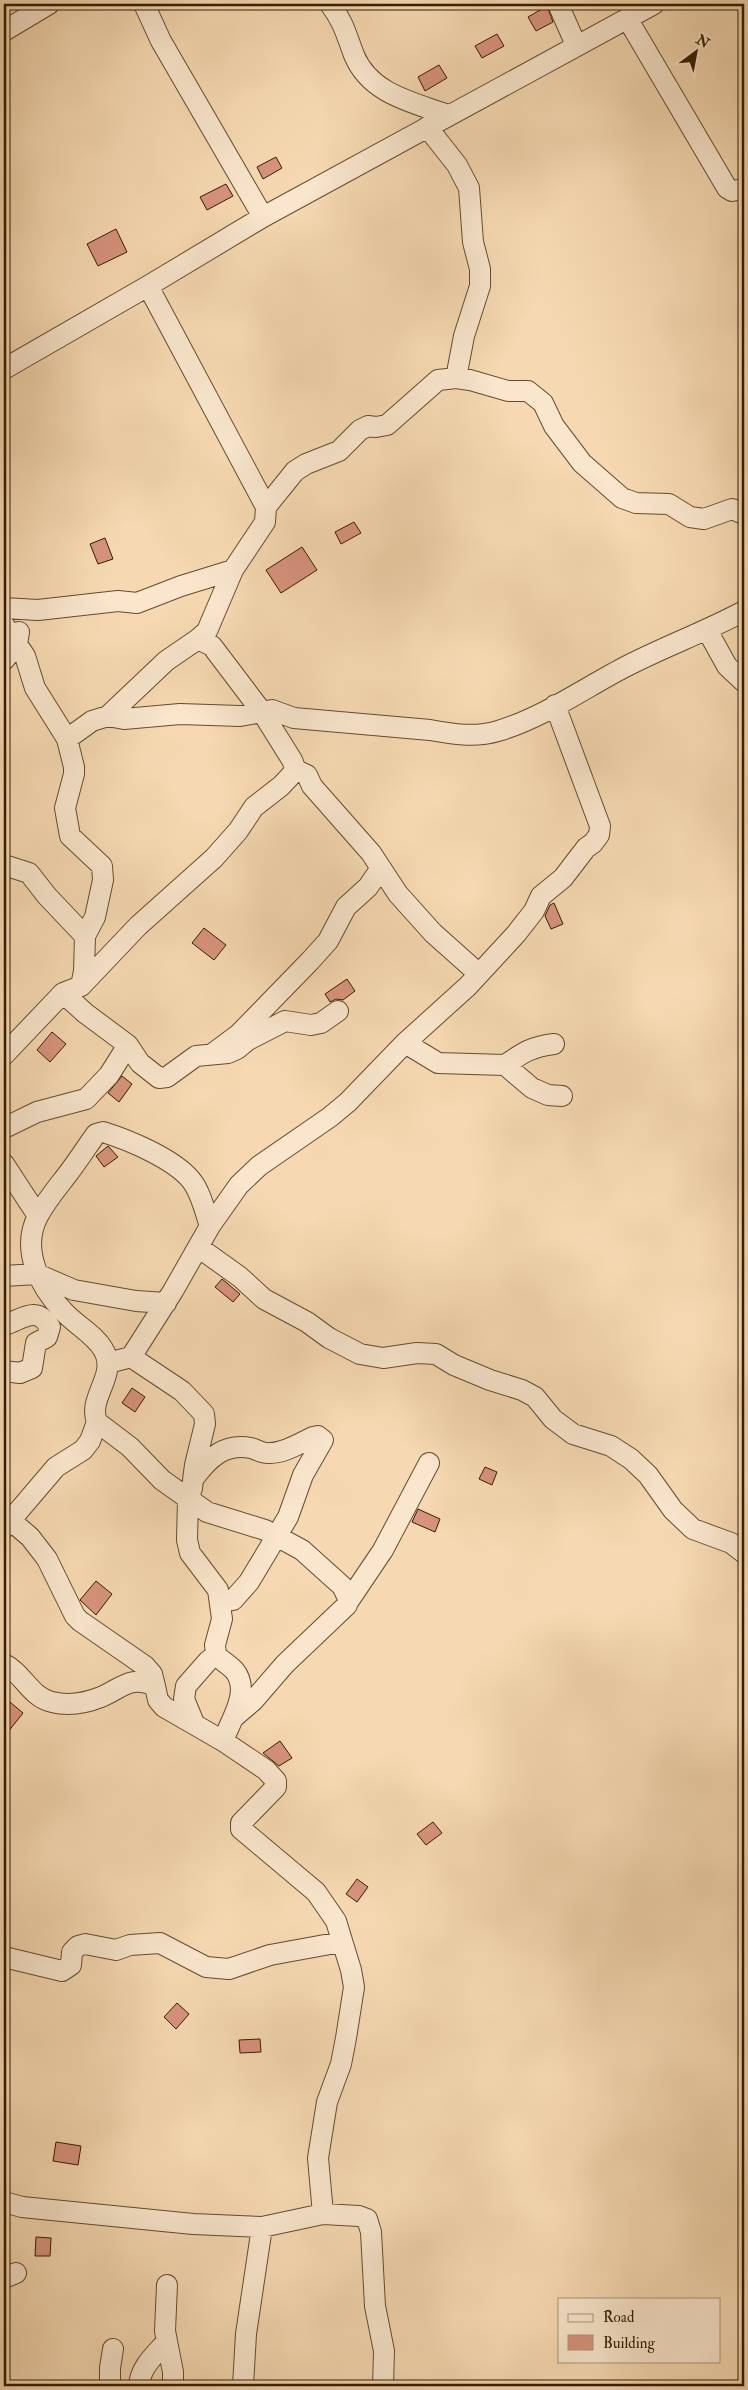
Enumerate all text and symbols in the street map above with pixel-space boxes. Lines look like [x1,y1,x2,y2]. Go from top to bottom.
north arrow [670,28,720,78]
text: N [692,30,713,52]
legend [558,2298,720,2362]
text: Road [603,2308,635,2327]
text: Building [603,2334,655,2353]

